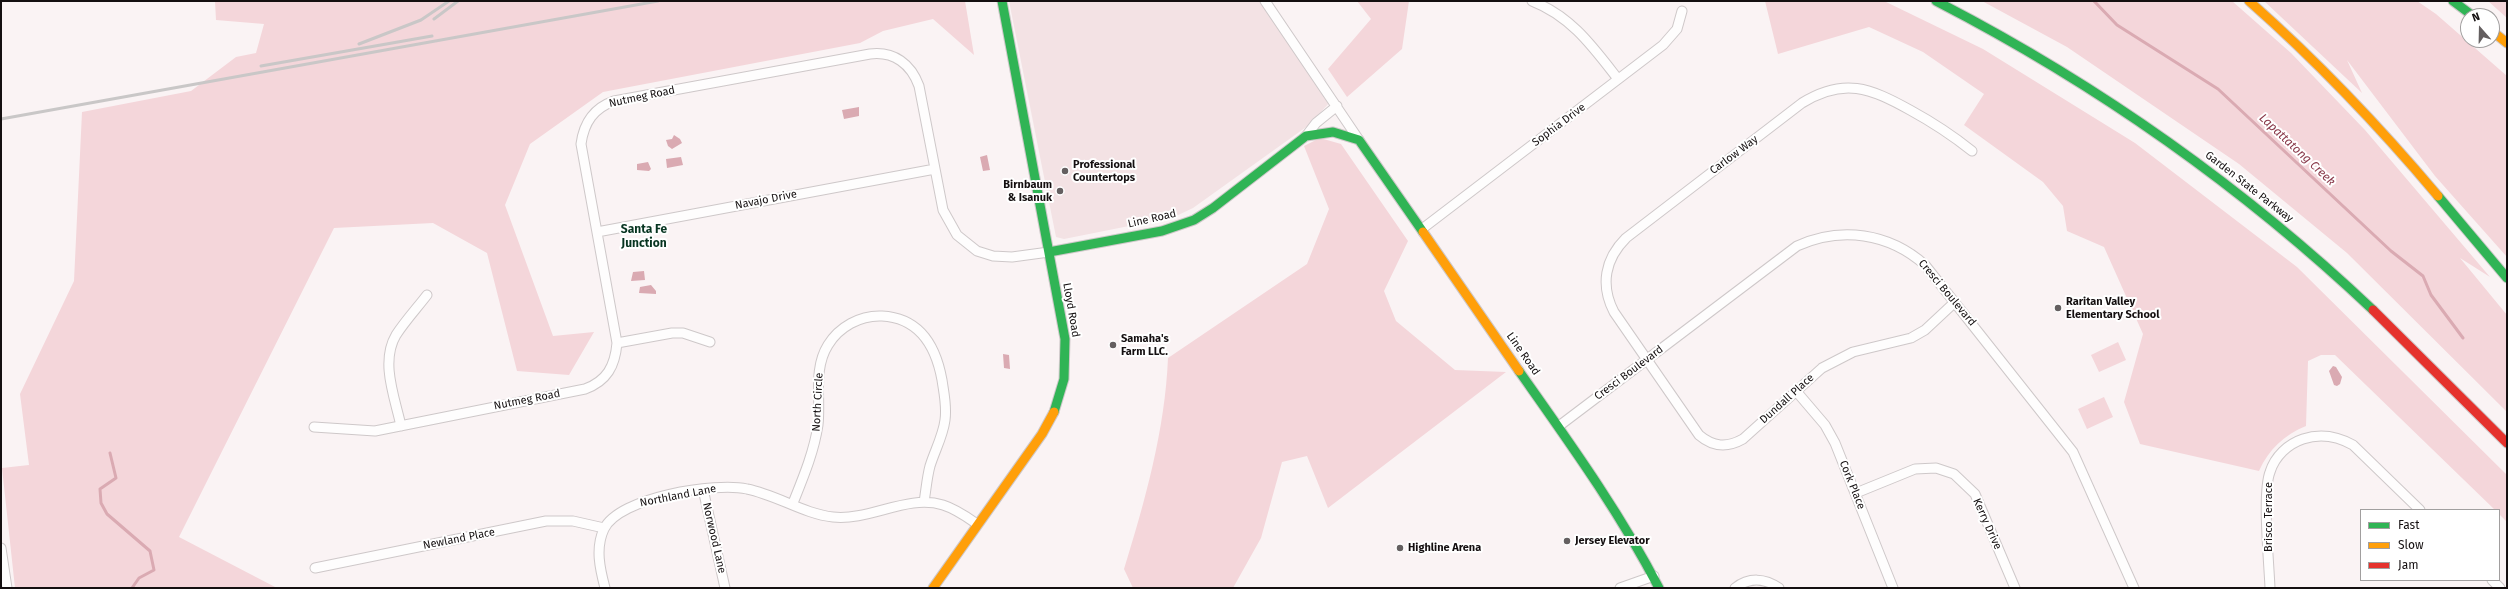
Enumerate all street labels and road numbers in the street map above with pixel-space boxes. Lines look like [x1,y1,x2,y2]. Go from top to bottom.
street label: Nutmeg Road [608,84,676,110]
street label: Sophia Drive [1530,101,1588,149]
street label: Carlow Way [1707,133,1761,177]
street label: Garden State Parkway [2202,149,2296,225]
street label: Navajo Drive [734,188,798,212]
street label: Line Road [1126,207,1178,231]
street label: Cresci Boulevard [1915,257,1979,329]
street label: Lloyd Road [1060,282,1082,338]
street label: Line Road [1503,330,1543,378]
street label: Cresci Boulevard [1592,343,1666,403]
street label: Dundall Place [1757,371,1817,427]
street label: North Circle [810,372,826,432]
street label: Nutmeg Road [493,387,561,413]
street label: Cork Place [1836,459,1868,511]
street label: Northland Lane [639,482,717,510]
street label: Brisco Terrace [2262,482,2276,552]
street label: Kerry Drive [1970,496,2004,552]
street label: Norwood Lane [699,501,729,575]
street label: Newland Place [422,526,496,552]

